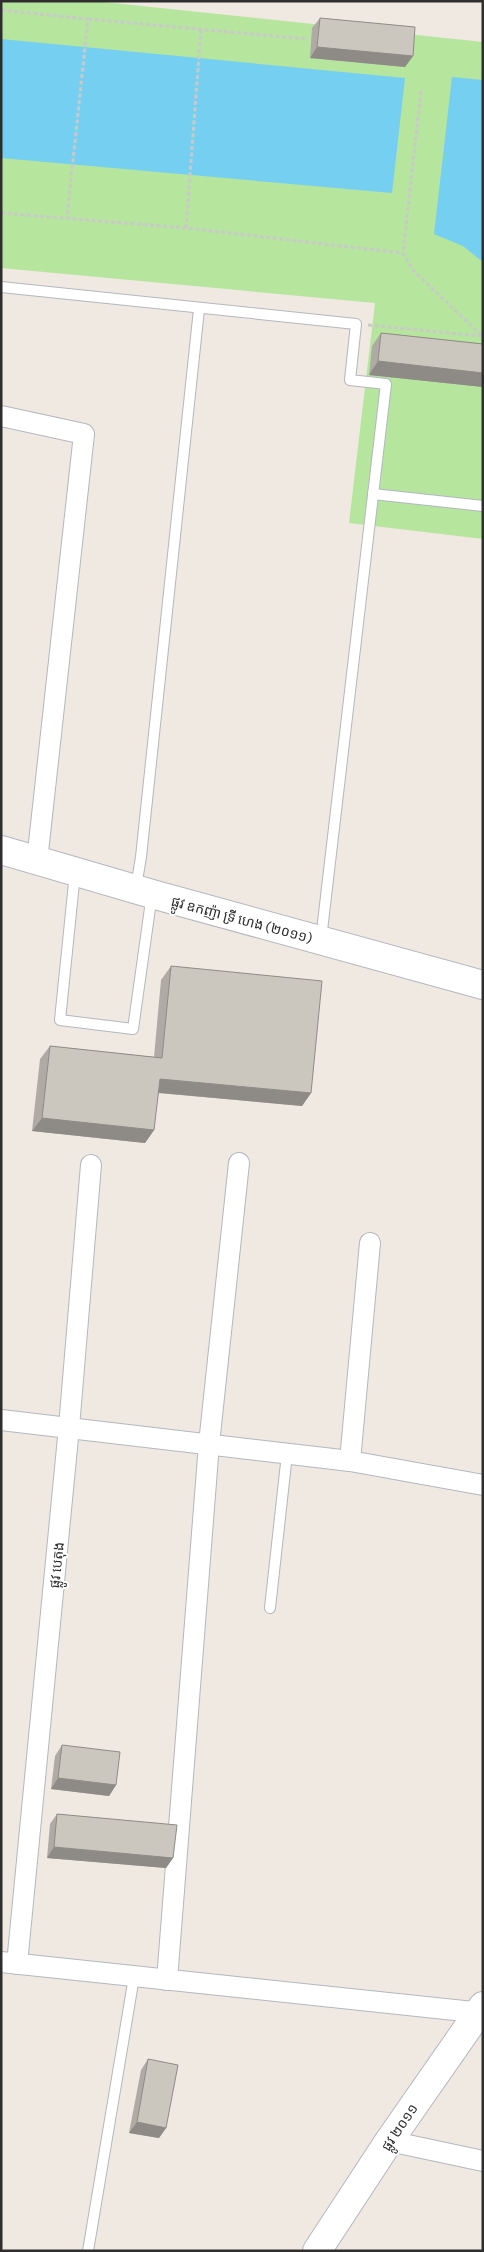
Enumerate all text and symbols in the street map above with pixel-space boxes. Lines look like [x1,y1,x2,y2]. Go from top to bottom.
street label: ផ្លូវ ឧកញ៉ា ទ្រី ហេង (២០១១) [168,892,315,950]
street label: ផ្លូវ បេតុង [45,1541,71,1590]
street label: ផ្លូវ ២០១១ [377,2100,424,2156]

